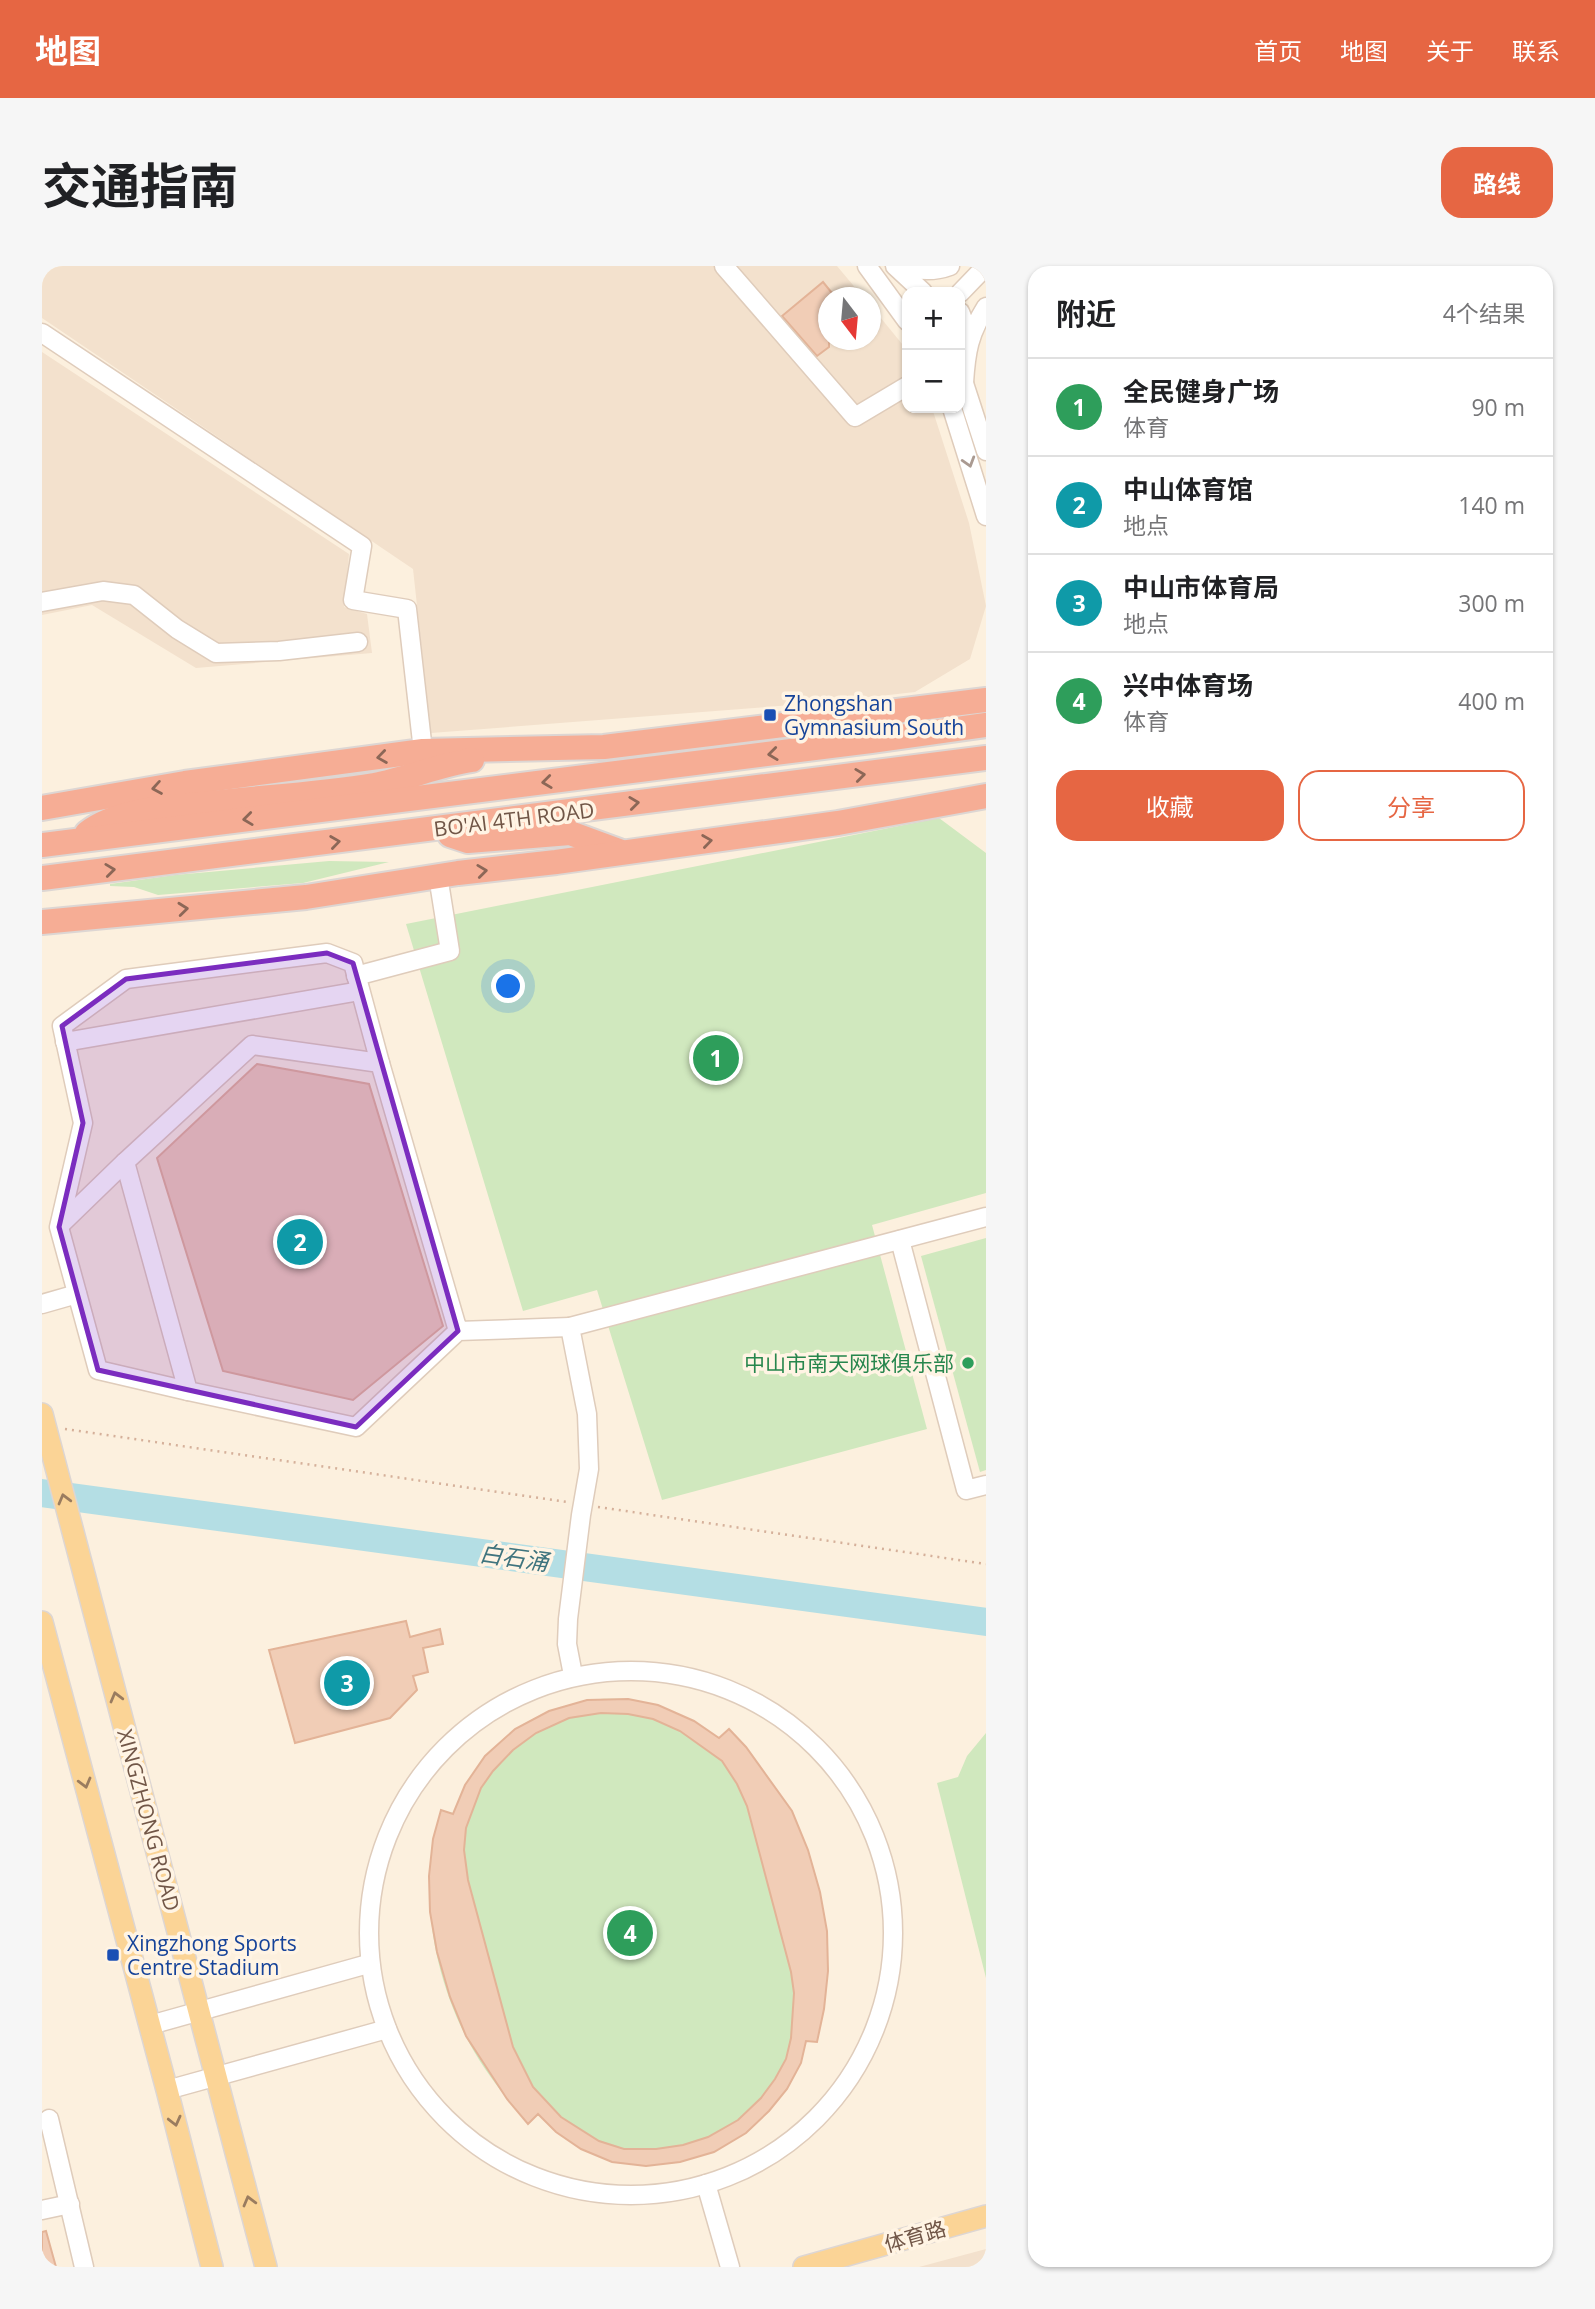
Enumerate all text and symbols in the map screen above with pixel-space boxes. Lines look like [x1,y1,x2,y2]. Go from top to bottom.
text: 地图 [35,28,101,73]
text: 首页 [1254,34,1302,67]
text: 地图 [1340,34,1388,67]
text: 关于 [1426,34,1474,67]
text: 联系 [1512,34,1560,67]
button: 路线 [1441,147,1553,218]
text: 交通指南 [42,152,238,218]
north arrow [818,287,881,350]
map controls [902,287,965,413]
button: + [902,287,965,350]
text: 附近 [1056,293,1116,334]
text: 4个结果 [1443,297,1525,329]
button: − [902,350,965,413]
text: 全民健身广场 [1123,373,1279,409]
text: 1 [1072,391,1086,423]
text: 90 m [1471,391,1525,423]
text: 体育 [1123,411,1169,443]
one-way arrow [961,455,975,468]
text: 中山体育馆 [1123,471,1253,507]
text: 2 [1072,489,1086,521]
text: 140 m [1458,489,1525,521]
text: 地点 [1123,509,1169,541]
text: 中山市体育局 [1123,569,1279,605]
text: 3 [1072,587,1086,619]
text: 300 m [1458,587,1525,619]
text: 地点 [1123,607,1169,639]
text: 兴中体育场 [1123,667,1253,703]
text: 4 [1072,685,1086,717]
text: 400 m [1458,685,1525,717]
place label: Zhongshan Gymnasium South [784,689,964,741]
text: 体育 [1123,705,1169,737]
marker: Zhongshan Gymnasium South [762,707,778,723]
one-way arrow [767,746,779,761]
one-way arrow [376,749,388,764]
one-way arrow [854,767,866,782]
button: 收藏 [1056,770,1284,841]
button: 分享 [1298,770,1525,841]
one-way arrow [541,774,553,789]
one-way arrow [151,779,163,794]
street label: BO'AI 4TH ROAD [432,795,596,843]
one-way arrow [628,796,640,811]
one-way arrow [242,812,254,827]
one-way arrow [701,834,713,849]
one-way arrow [330,835,341,850]
one-way arrow [104,863,116,878]
one-way arrow [476,863,487,878]
one-way arrow [177,901,189,916]
your location [491,969,525,1003]
pin: 1 [693,1032,739,1084]
pin: 2 [277,1216,323,1268]
place label: 中山市南天网球俱乐部 [744,1349,954,1377]
marker: 中山市南天网球俱乐部 [960,1355,976,1371]
one-way arrow [58,1493,73,1505]
water label: 白石涌 [478,1536,553,1578]
pin: 3 [324,1657,370,1709]
one-way arrow [110,1691,124,1703]
street label: XINGZHONG ROAD [111,1726,187,1914]
one-way arrow [77,1776,91,1788]
pin: 4 [607,1907,653,1959]
place label: Xingzhong Sports Centre Stadium [127,1929,297,1981]
marker: Xingzhong Sports Centre Stadium [105,1947,121,1963]
one-way arrow [167,2115,181,2127]
one-way arrow [242,2195,257,2207]
street label: 体育路 [881,2214,949,2258]

